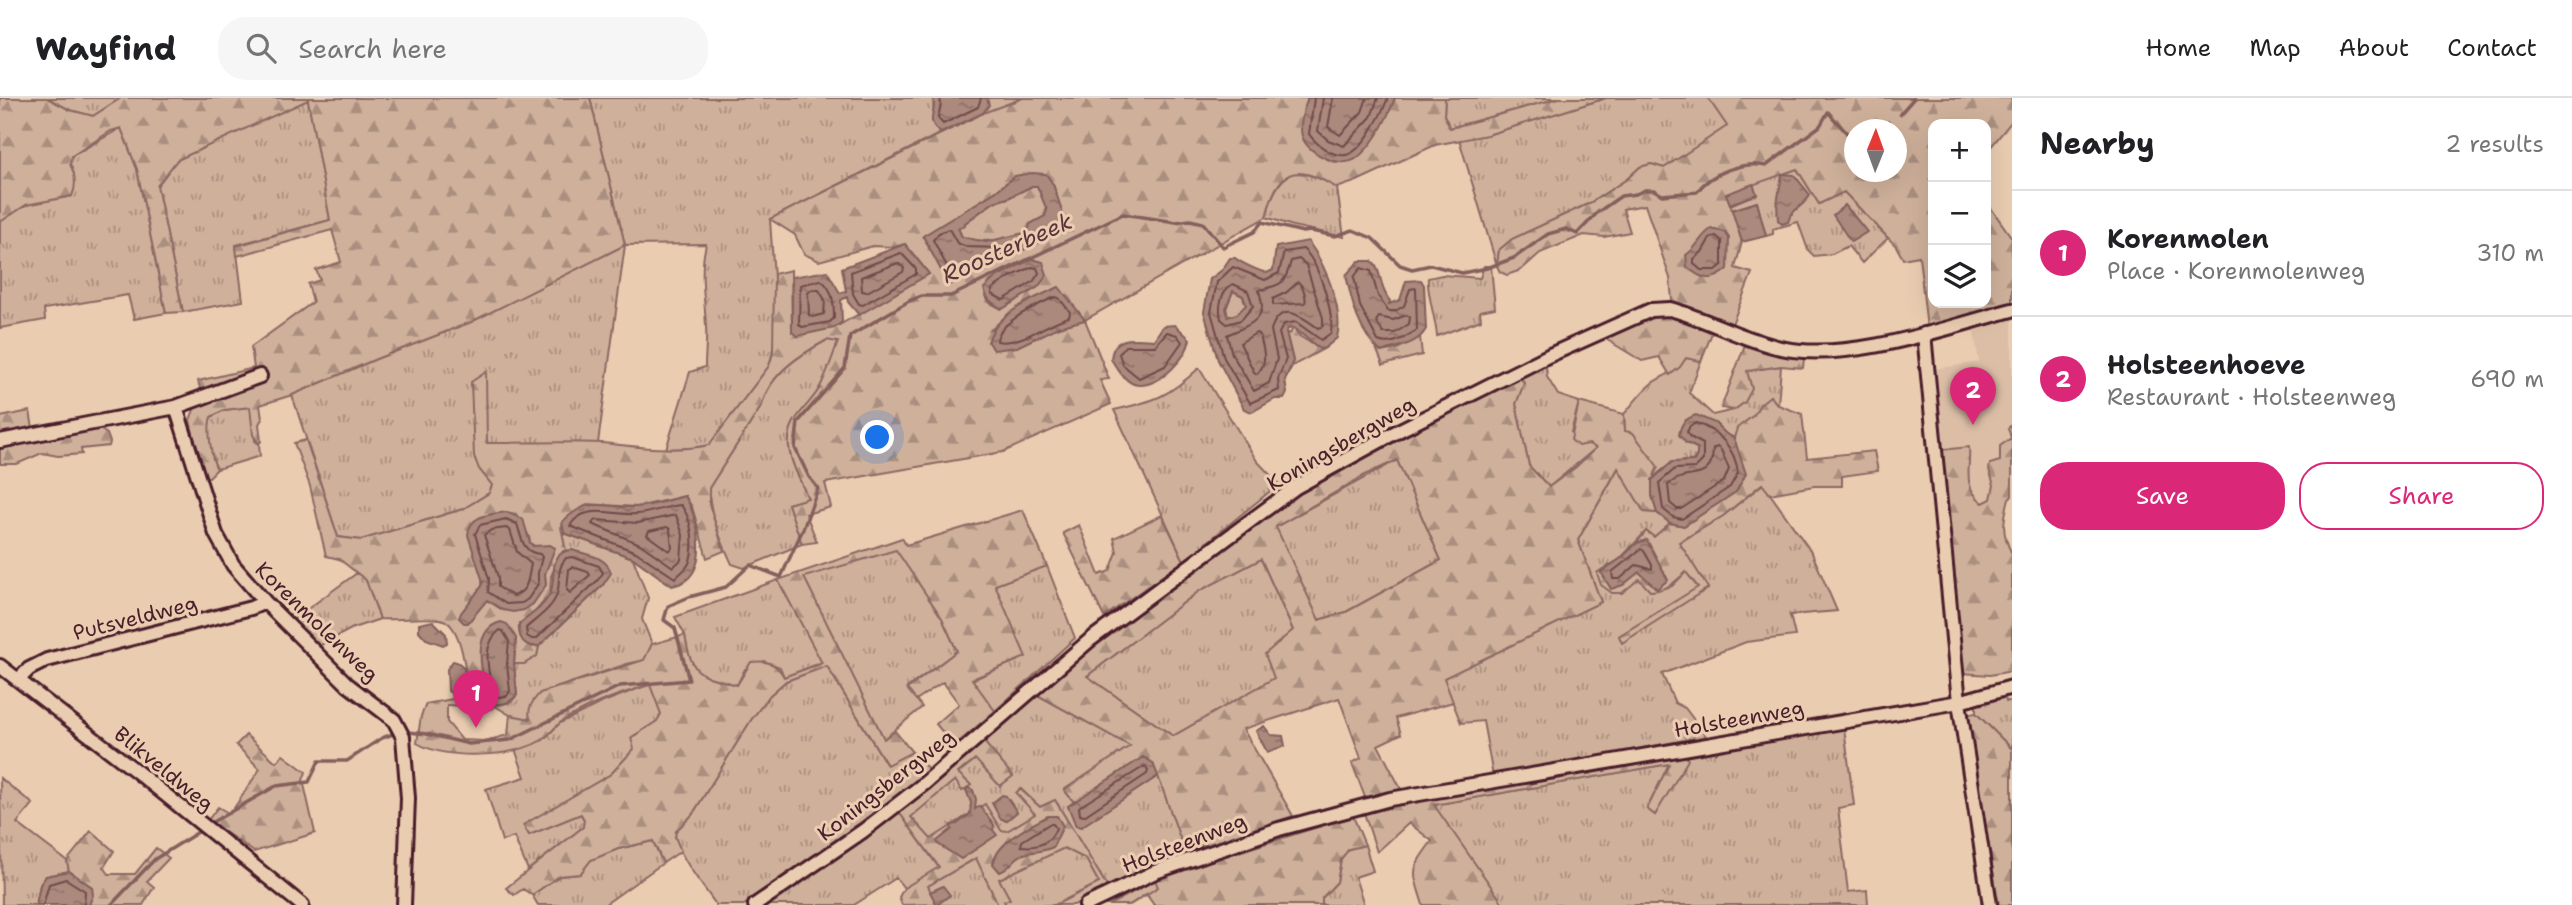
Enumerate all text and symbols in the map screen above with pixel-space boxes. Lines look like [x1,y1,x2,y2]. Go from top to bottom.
search box [218,17,708,80]
text: Wayfind [35,26,176,71]
icon: search [242,29,280,67]
text: Search here [298,31,447,66]
text: Home [2145,32,2211,64]
text: Map [2249,32,2301,64]
text: About [2339,32,2409,64]
text: Contact [2447,32,2537,64]
north arrow [1844,119,1907,182]
map controls [1928,119,1991,308]
button: + [1928,119,1991,182]
text: Nearby [2040,123,2155,164]
text: 2 results [2445,129,2544,159]
button: − [1928,182,1991,245]
water label: Roosterbeek [937,206,1077,290]
text: Korenmolen [2107,221,2269,256]
text: 1 [2058,238,2068,268]
text: 310 m [2476,238,2544,268]
button: layers [1928,245,1991,308]
text: Place · Korenmolenweg [2107,256,2365,286]
text: Holsteenhoeve [2107,347,2306,382]
text: 2 [2055,364,2071,394]
text: 690 m [2470,364,2544,394]
pin: 2 [1950,367,1996,425]
text: Restaurant · Holsteenweg [2107,382,2396,412]
street label: Koningsbergweg [1262,390,1420,498]
your location [860,420,894,454]
button: Save [2040,462,2285,530]
button: Share [2299,462,2544,530]
street label: Korenmolenweg [249,556,385,688]
street label: Putsveldweg [70,589,200,647]
pin: 1 [453,670,499,728]
street label: Holsteenweg [1672,694,1806,744]
street label: Blikveldweg [108,720,220,818]
street label: Koningsbergweg [812,723,960,847]
street label: Holsteenweg [1118,806,1250,880]

